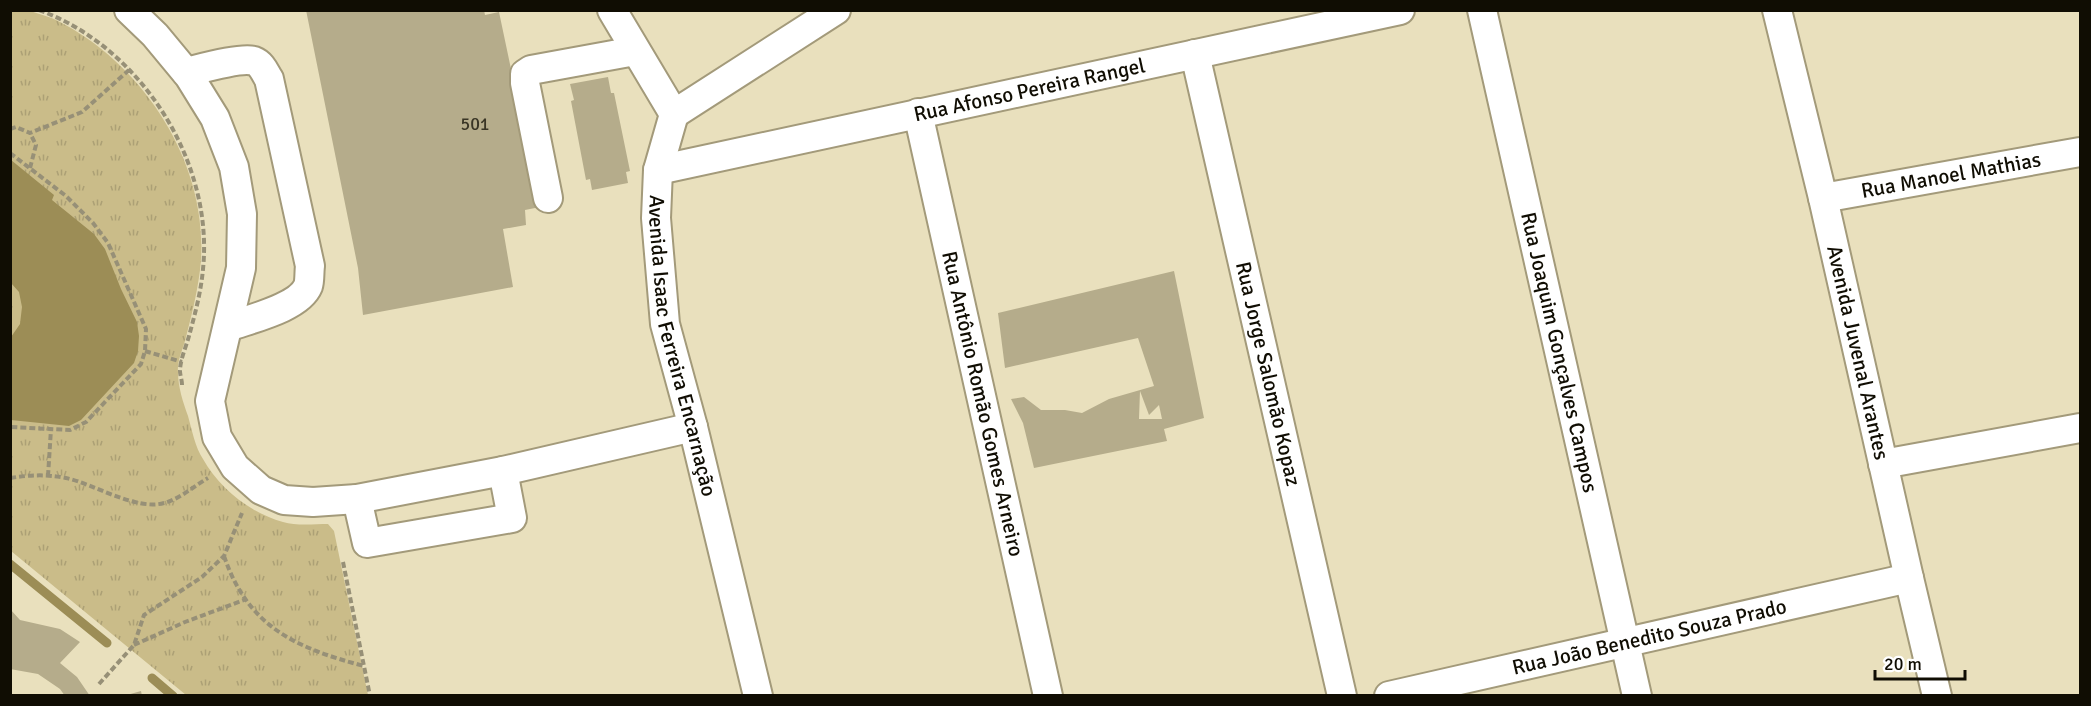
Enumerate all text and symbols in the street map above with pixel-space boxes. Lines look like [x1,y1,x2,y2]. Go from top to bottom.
street label: Rua Afonso Pereira Rangel [911,52,1148,127]
house number: 501 [460,113,490,135]
street label: Rua Manoel Mathias [1859,146,2043,204]
street label: Avenida Isaac Ferreira Encarnação [643,195,722,499]
street label: Rua Joaquim Gonçalves Campos [1515,210,1604,495]
street label: Avenida Juvenal Arantes [1821,243,1895,462]
street label: Rua Antônio Romão Gomes Arneiro [936,249,1030,559]
street label: Rua Jorge Salomão Kopaz [1230,259,1306,488]
street label: Rua João Benedito Souza Prado [1510,593,1789,681]
scale bar [1875,643,1965,681]
text: 20 m [1884,653,1922,675]

